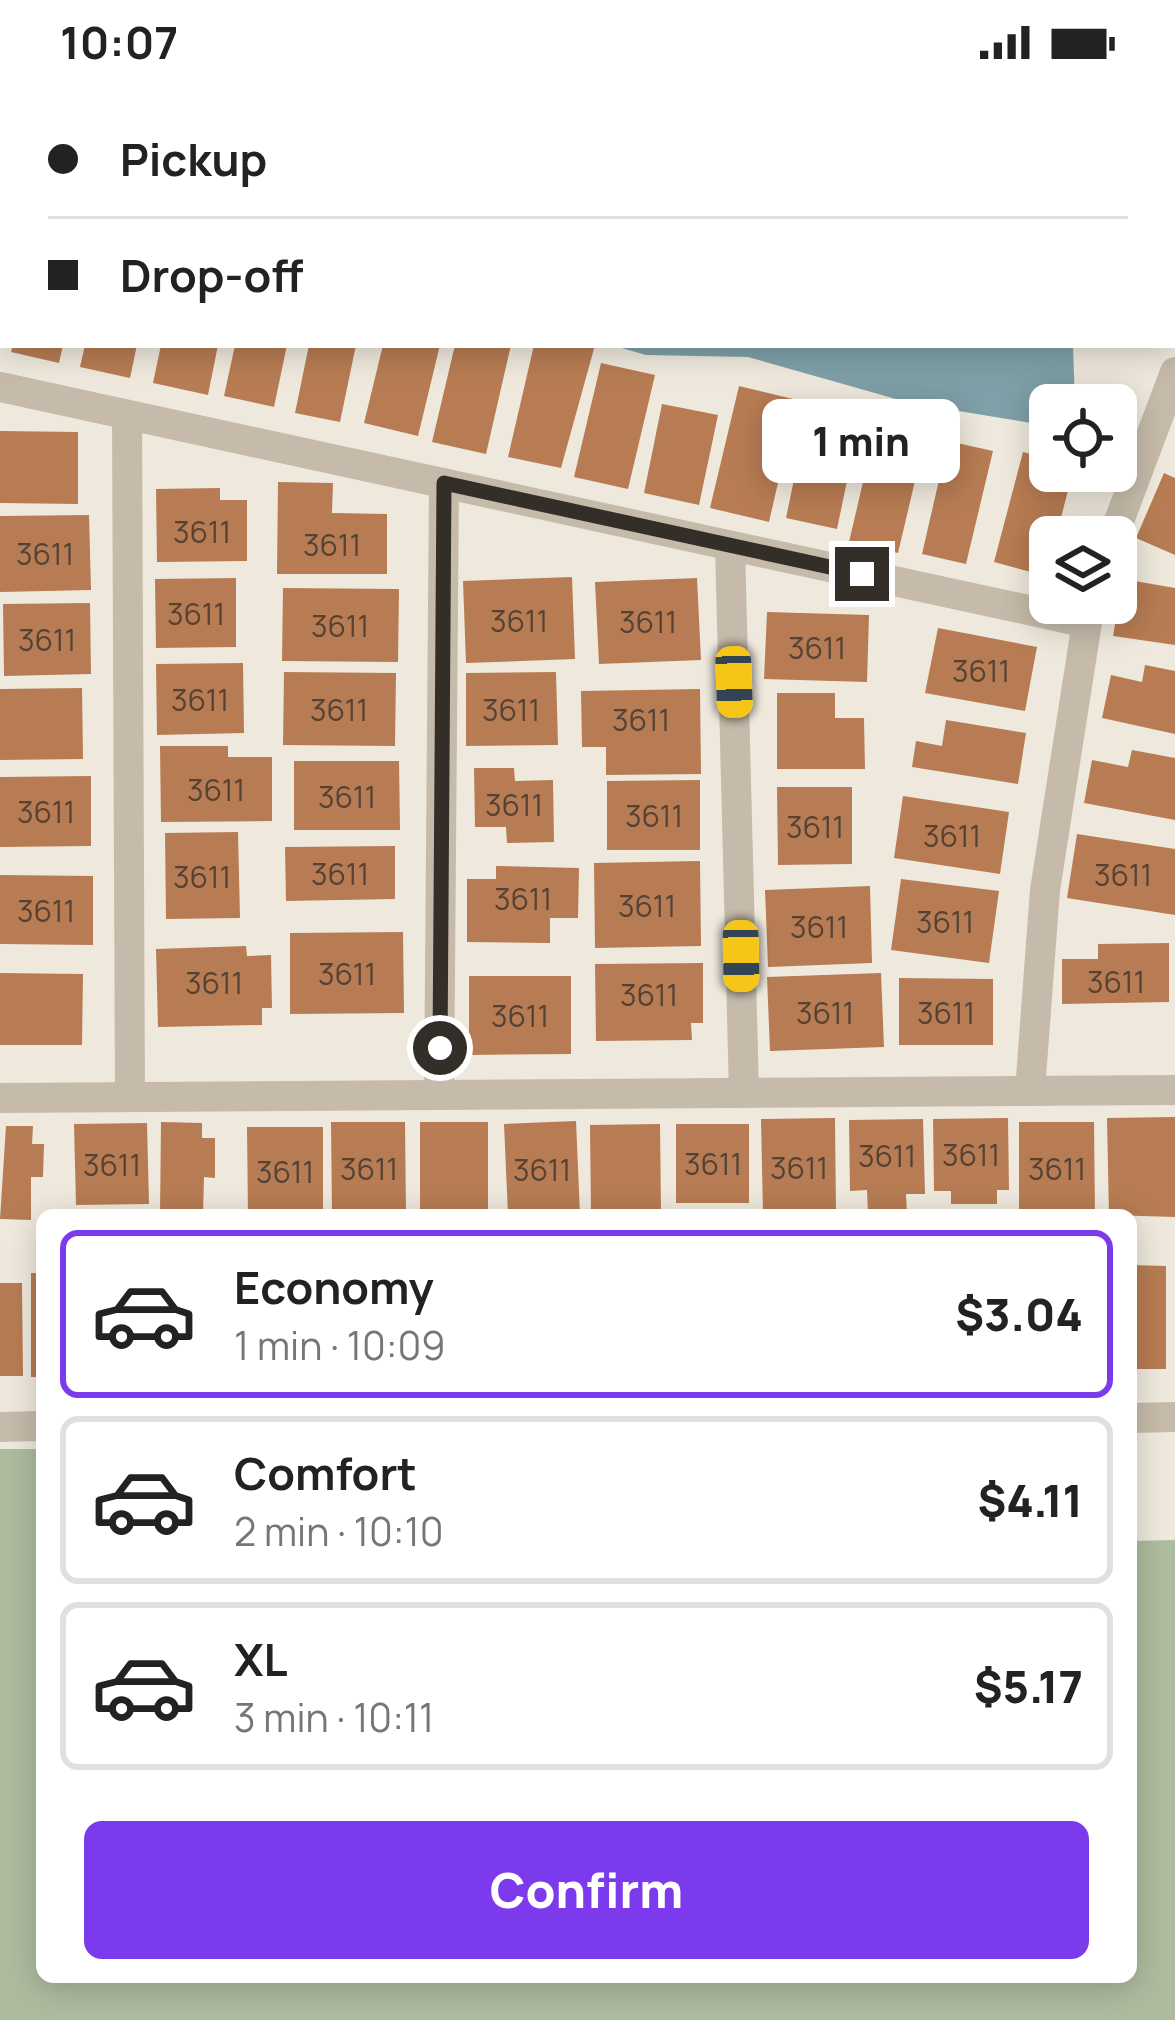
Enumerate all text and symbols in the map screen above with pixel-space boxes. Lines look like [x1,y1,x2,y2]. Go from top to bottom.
text: 10:07 [60,11,178,73]
text: Pickup [120,128,267,190]
text: Drop-off [120,244,303,306]
map controls [1029,384,1137,624]
button: locate [1029,384,1137,492]
callout: 1 min [763,400,961,484]
text: 1 min [812,414,910,468]
house number: 3611 [173,511,231,552]
button: layers [1029,516,1137,624]
house number: 3611 [303,524,361,565]
house number: 3611 [16,533,74,574]
route end [835,547,889,601]
house number: 3611 [167,593,225,634]
house number: 3611 [490,600,548,641]
house number: 3611 [619,601,677,642]
house number: 3611 [311,605,369,646]
house number: 3611 [18,619,76,660]
house number: 3611 [788,627,846,668]
car [715,645,753,719]
house number: 3611 [952,650,1010,691]
house number: 3611 [171,679,229,720]
house number: 3611 [310,689,368,730]
house number: 3611 [482,689,540,730]
house number: 3611 [612,699,670,740]
house number: 3611 [187,769,245,810]
house number: 3611 [318,776,376,817]
house number: 3611 [485,784,543,825]
house number: 3611 [17,791,75,832]
house number: 3611 [625,795,683,836]
house number: 3611 [786,806,844,847]
house number: 3611 [923,815,981,856]
house number: 3611 [311,853,369,894]
house number: 3611 [1094,854,1152,895]
house number: 3611 [173,856,231,897]
house number: 3611 [494,878,552,919]
house number: 3611 [618,885,676,926]
house number: 3611 [17,890,75,931]
house number: 3611 [916,901,974,942]
house number: 3611 [790,906,848,947]
car [722,920,760,992]
house number: 3611 [318,953,376,994]
house number: 3611 [1087,961,1145,1002]
house number: 3611 [185,962,243,1003]
house number: 3611 [620,974,678,1015]
house number: 3611 [796,992,854,1033]
house number: 3611 [917,992,975,1033]
house number: 3611 [491,995,549,1036]
route start [413,1021,467,1075]
house number: 3611 [942,1134,1000,1175]
house number: 3611 [858,1135,916,1176]
house number: 3611 [684,1143,742,1184]
house number: 3611 [83,1144,141,1185]
house number: 3611 [770,1147,828,1188]
house number: 3611 [340,1148,398,1189]
house number: 3611 [1028,1148,1086,1189]
house number: 3611 [513,1149,571,1190]
house number: 3611 [256,1151,314,1192]
text: Economy [234,1256,434,1318]
icon: car [90,1260,198,1368]
text: $3.04 [955,1283,1083,1345]
text: 1 min · 10:09 [234,1318,445,1372]
text: Comfort [234,1442,417,1504]
icon: car [90,1446,198,1554]
text: $4.11 [978,1469,1083,1531]
text: 2 min · 10:10 [234,1504,443,1558]
text: XL [234,1628,288,1690]
icon: car [90,1632,198,1740]
text: $5.17 [974,1655,1083,1717]
text: 3 min · 10:11 [234,1690,434,1744]
button: Confirm [84,1821,1089,1959]

